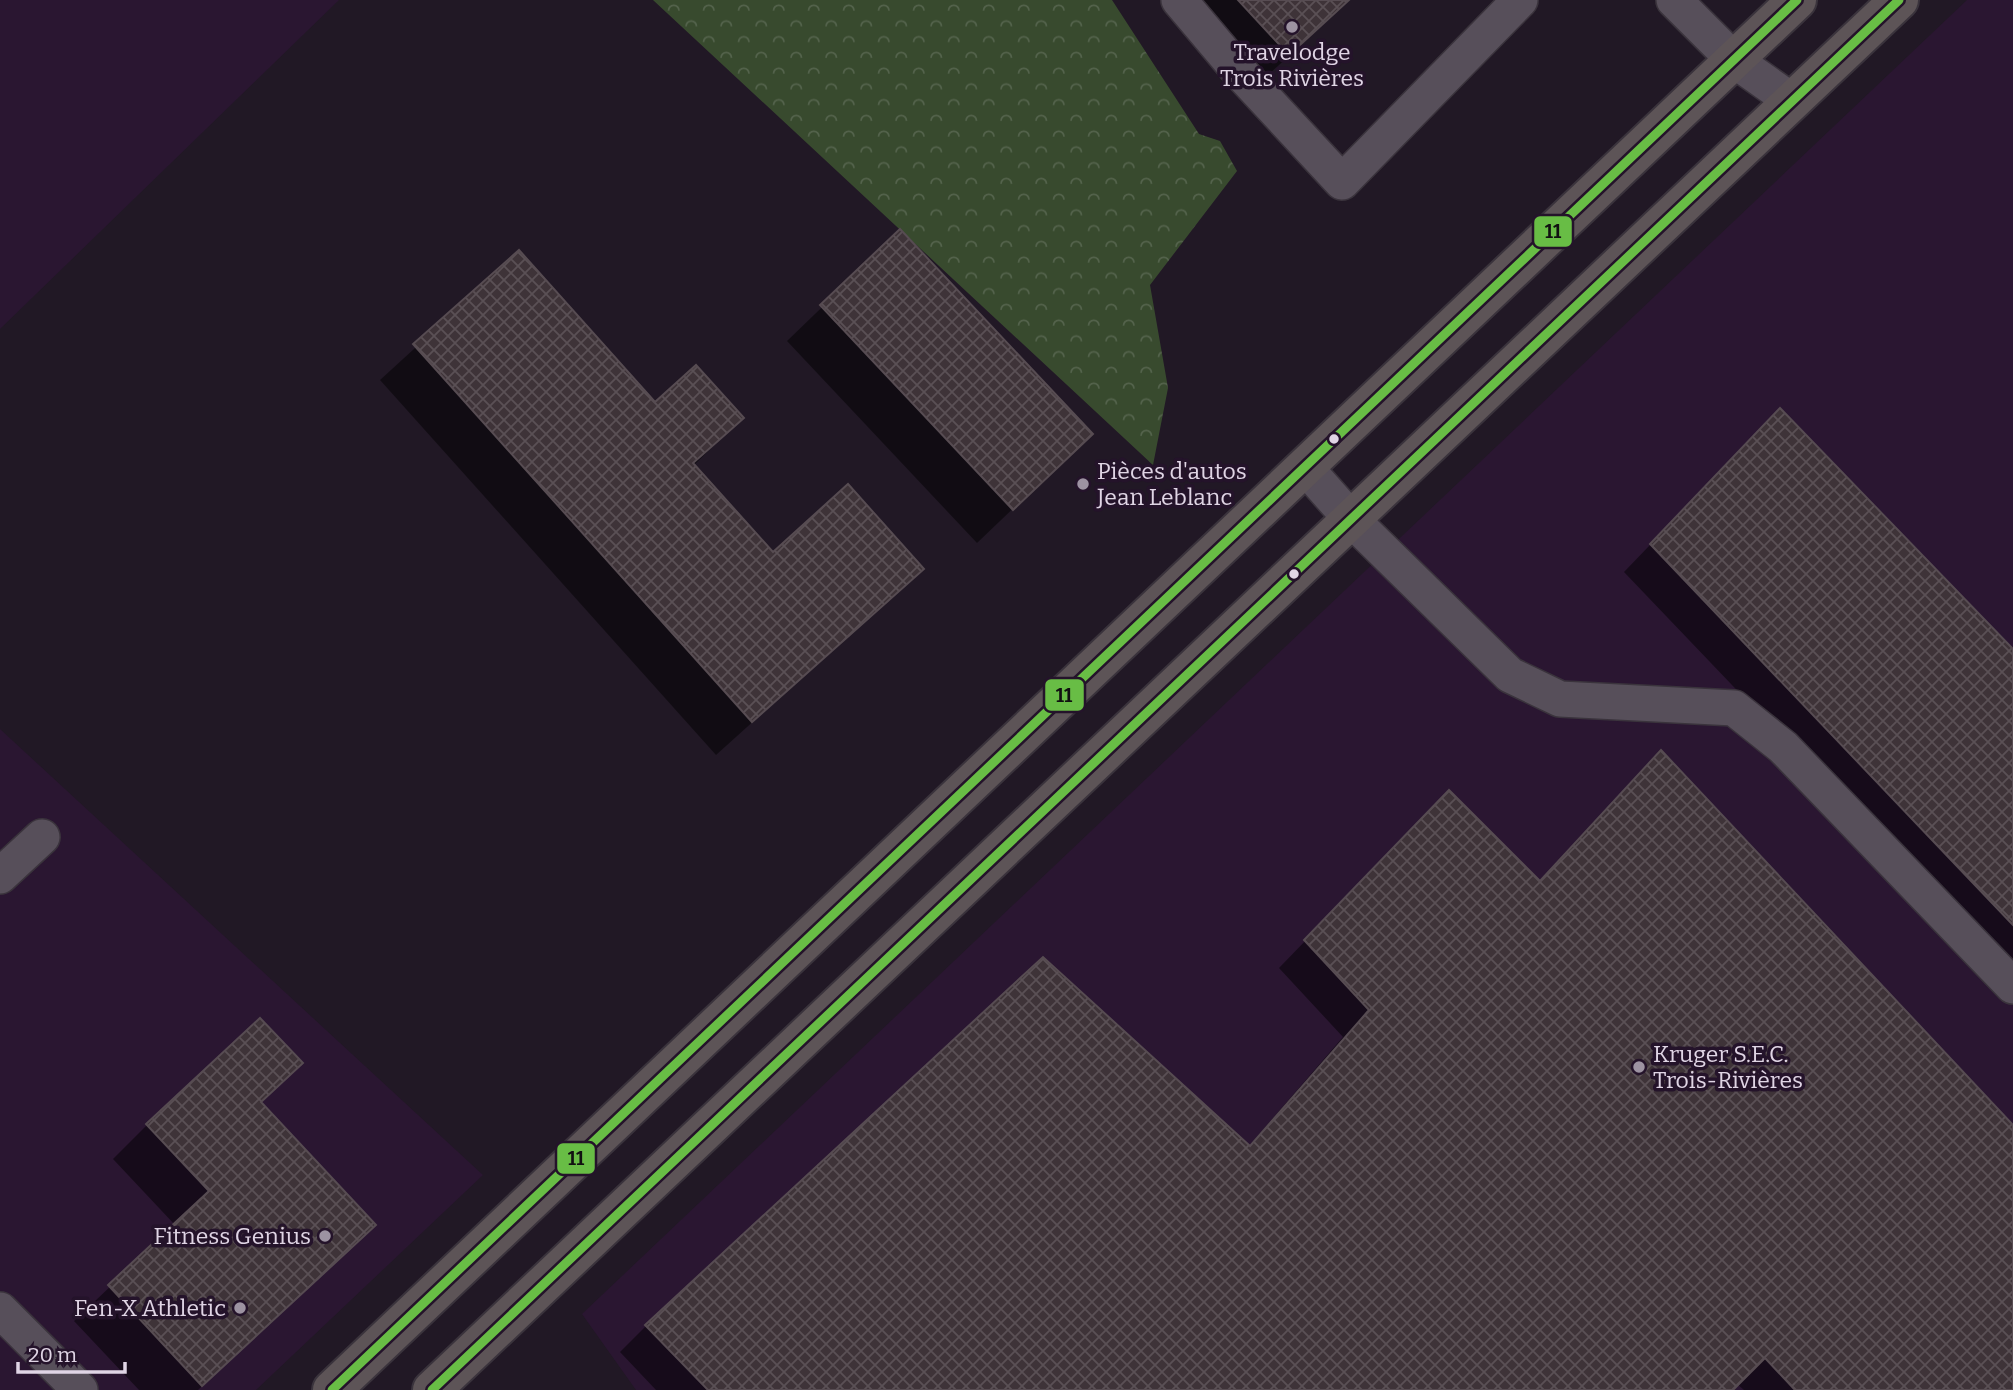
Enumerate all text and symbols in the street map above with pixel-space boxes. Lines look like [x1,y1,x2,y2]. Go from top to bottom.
marker: Travelodge Trois Rivières [1284,19,1300,35]
place label: Travelodge Trois Rivières [1220,38,1364,92]
line badge: 11 [1533,215,1573,248]
text: 11 [1545,220,1562,243]
unlabelled marker [1327,432,1341,446]
place label: Pièces d'autos Jean Leblanc [1096,457,1247,511]
marker: Pièces d'autos Jean Leblanc [1075,476,1091,492]
unlabelled marker [1287,567,1301,581]
line badge: 11 [1044,678,1085,712]
text: 11 [1056,684,1073,707]
place label: Kruger S.E.C. Trois-Rivières [1653,1040,1803,1094]
marker: Kruger S.E.C. Trois-Rivières [1631,1059,1647,1075]
line badge: 11 [556,1142,596,1175]
text: 11 [568,1147,585,1170]
place label: Fitness Genius [153,1222,311,1250]
marker: Fitness Genius [317,1228,333,1244]
place label: Fen-X Athletic [74,1294,226,1322]
marker: Fen-X Athletic [232,1300,248,1316]
scale bar [18,1330,124,1374]
text: 20 m [28,1342,77,1368]

